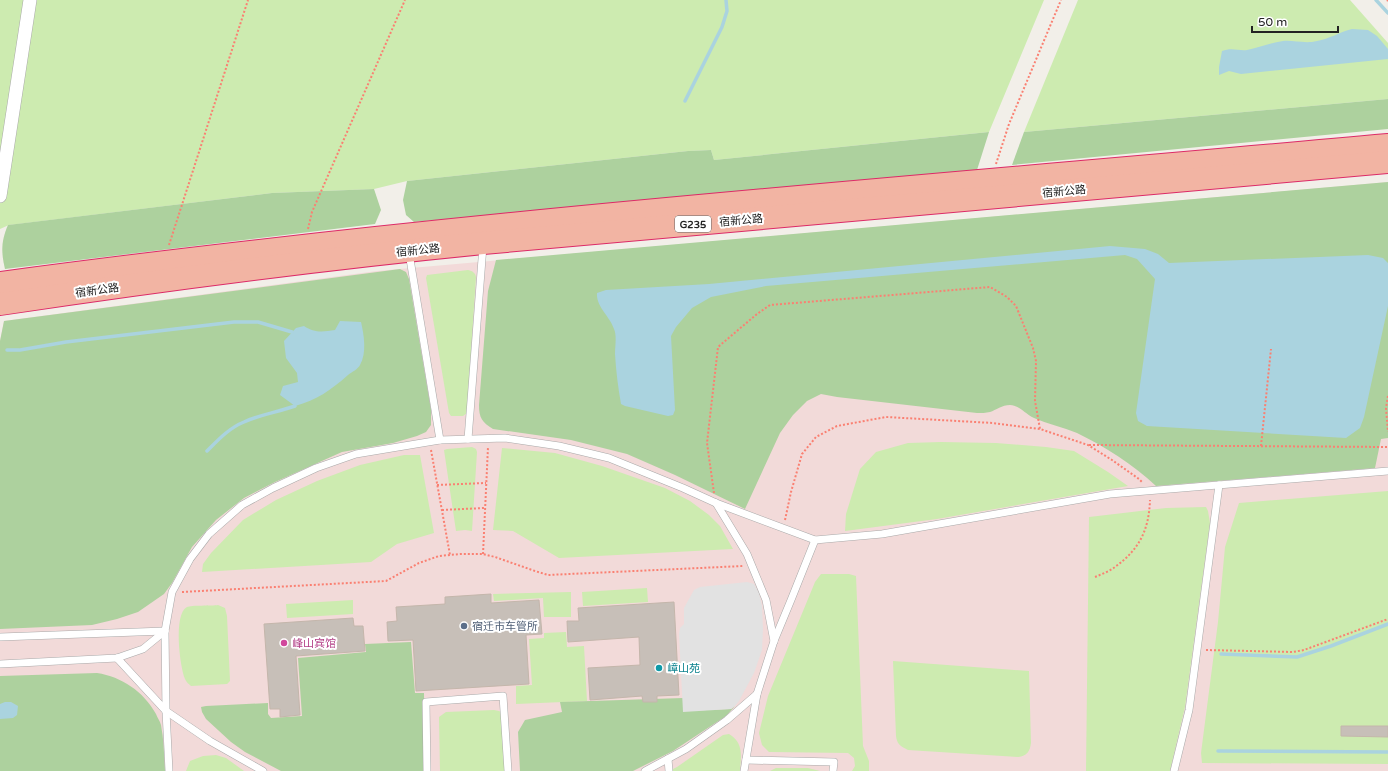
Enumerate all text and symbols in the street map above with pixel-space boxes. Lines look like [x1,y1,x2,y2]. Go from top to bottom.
scale bar [1252,8,1338,34]
text: 50 m [1258,15,1287,29]
street label: 宿新公路 [1042,183,1087,200]
street label: 宿新公路 [719,212,764,229]
road number: G235 [675,216,711,232]
street label: 宿新公路 [395,242,441,259]
street label: 宿新公路 [74,281,120,300]
place label: 宿迁市车管所 [472,620,538,633]
marker: 宿迁市车管所 [459,621,469,631]
place label: 峰山宾馆 [292,637,336,650]
marker: 峰山宾馆 [279,638,289,648]
place label: 嶂山苑 [667,662,700,675]
marker: 嶂山苑 [654,663,664,673]

